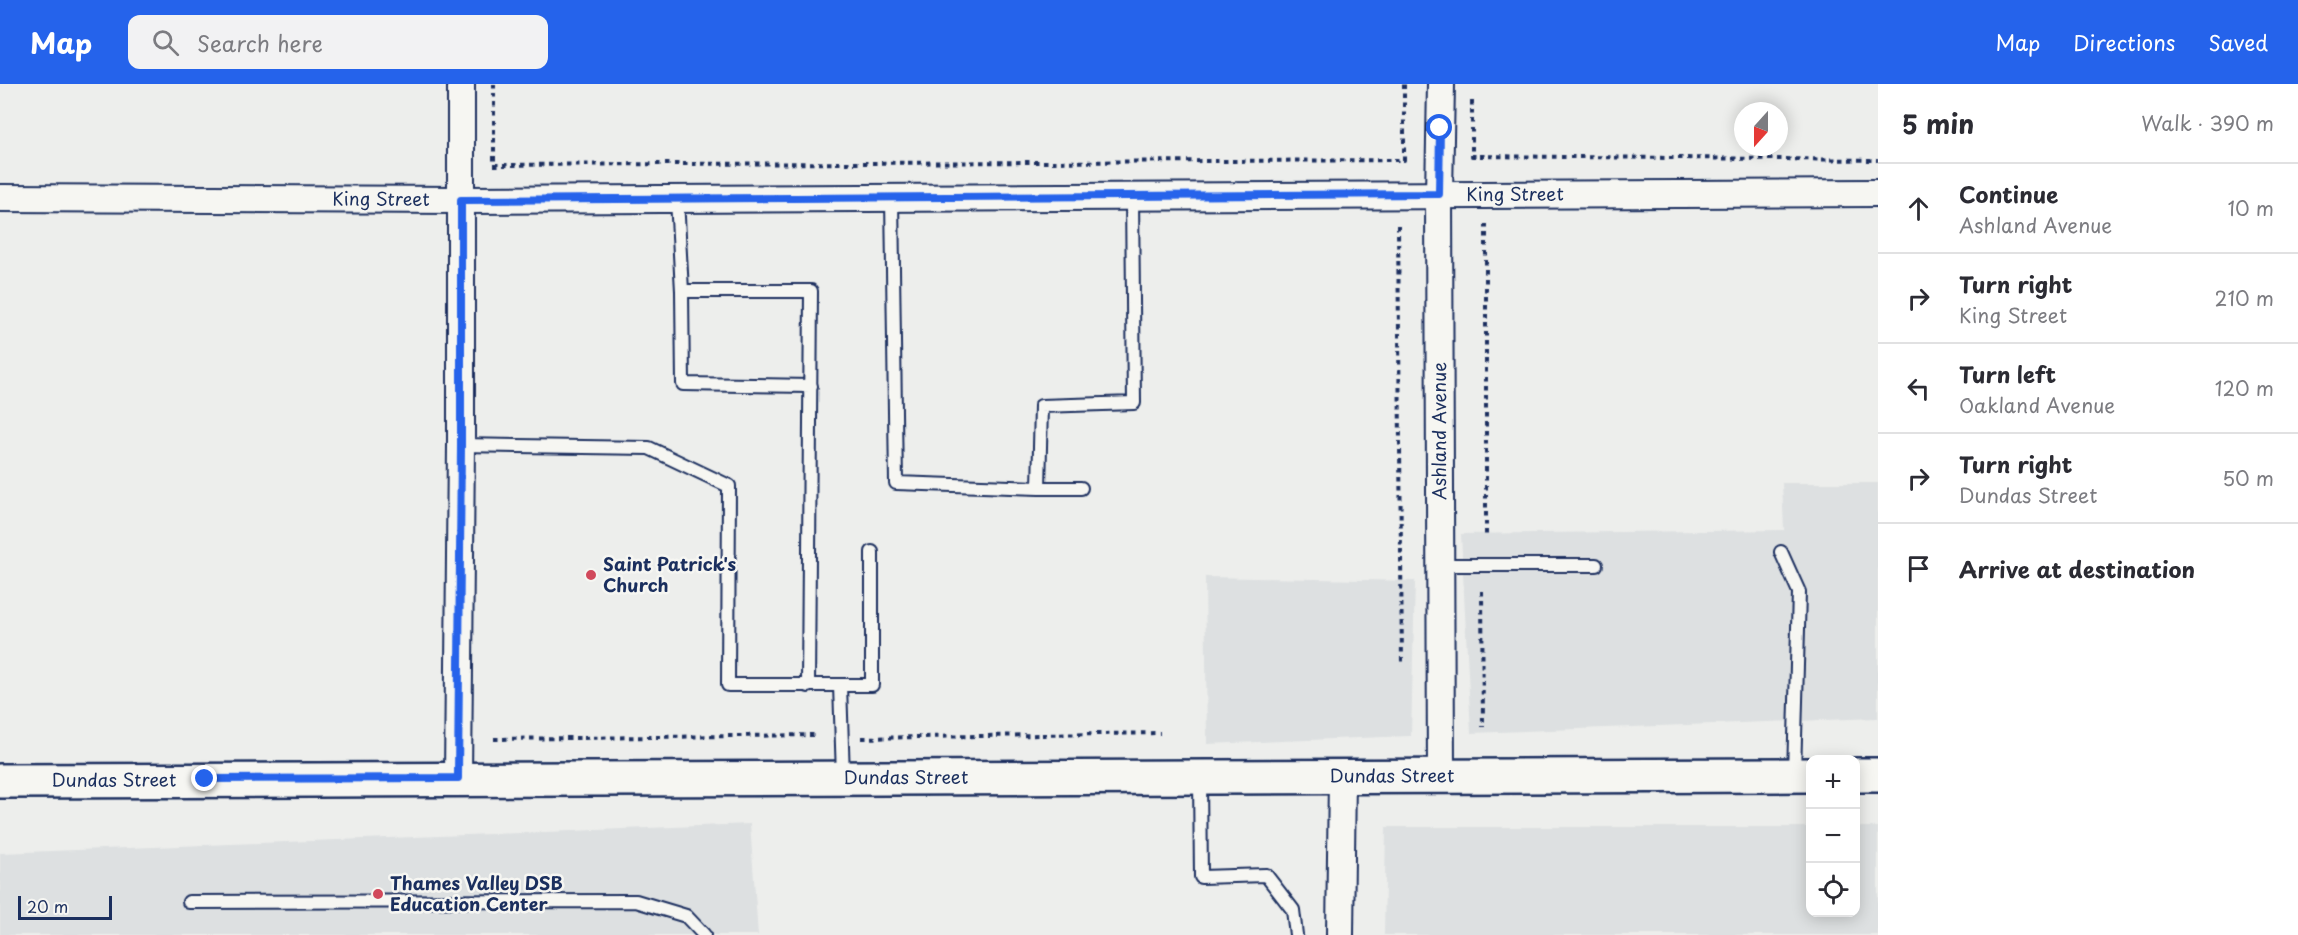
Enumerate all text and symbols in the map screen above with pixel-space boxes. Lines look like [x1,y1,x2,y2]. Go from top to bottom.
search box [128,15,548,69]
text: Map [30,21,92,64]
icon: search [149,26,182,59]
text: Search here [197,26,323,59]
text: Map [1995,26,2040,58]
text: Directions [2073,26,2175,58]
text: Saved [2208,26,2268,58]
north arrow [1734,102,1788,156]
text: 5 min [1902,104,1974,143]
text: Walk · 390 m [2141,108,2274,138]
route start [1426,114,1452,140]
text: Continue [1959,177,2058,210]
street label: King Street [1466,180,1564,207]
street label: King Street [332,184,430,212]
icon: ahead [1902,192,1935,225]
text: 10 m [2227,193,2274,223]
text: Ashland Avenue [1959,210,2112,240]
text: Turn right [1959,267,2072,300]
icon: right [1902,282,1935,315]
text: 210 m [2215,283,2274,313]
text: King Street [1959,300,2067,330]
text: Turn left [1959,357,2056,390]
street label: Ashland Avenue [1425,362,1452,500]
icon: left [1902,372,1935,405]
text: 120 m [2215,373,2274,403]
text: Oakland Avenue [1959,390,2115,420]
text: Turn right [1959,447,2072,480]
icon: right [1902,462,1935,495]
text: 50 m [2222,463,2274,493]
text: Dundas Street [1959,480,2097,510]
place label: Saint Patrick's Church [603,550,736,598]
icon: arrive [1902,552,1935,585]
text: Arrive at destination [1959,552,2195,585]
marker: Saint Patrick's Church [584,568,598,582]
map controls [1806,755,1860,917]
button: + [1806,755,1860,809]
street label: Dundas Street [1330,761,1454,789]
street label: Dundas Street [844,763,968,790]
street label: Dundas Street [52,765,176,793]
route end [191,765,217,791]
button: − [1806,809,1860,863]
button: locate [1806,863,1860,917]
place label: Thames Valley DSB Education Center [390,869,563,917]
marker: Thames Valley DSB Education Center [371,887,385,901]
scale bar [18,893,112,920]
text: 20 m [27,894,68,918]

